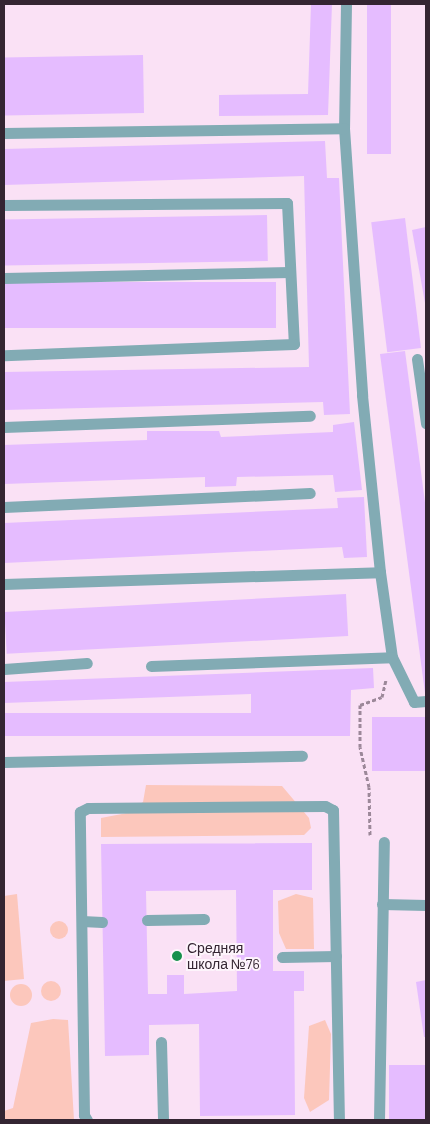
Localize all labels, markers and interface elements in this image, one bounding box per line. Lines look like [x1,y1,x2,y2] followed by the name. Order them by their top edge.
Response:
[187,940,260,972] place label: Средняя школа №76
[171,950,183,962] marker: Средняя школа №76

